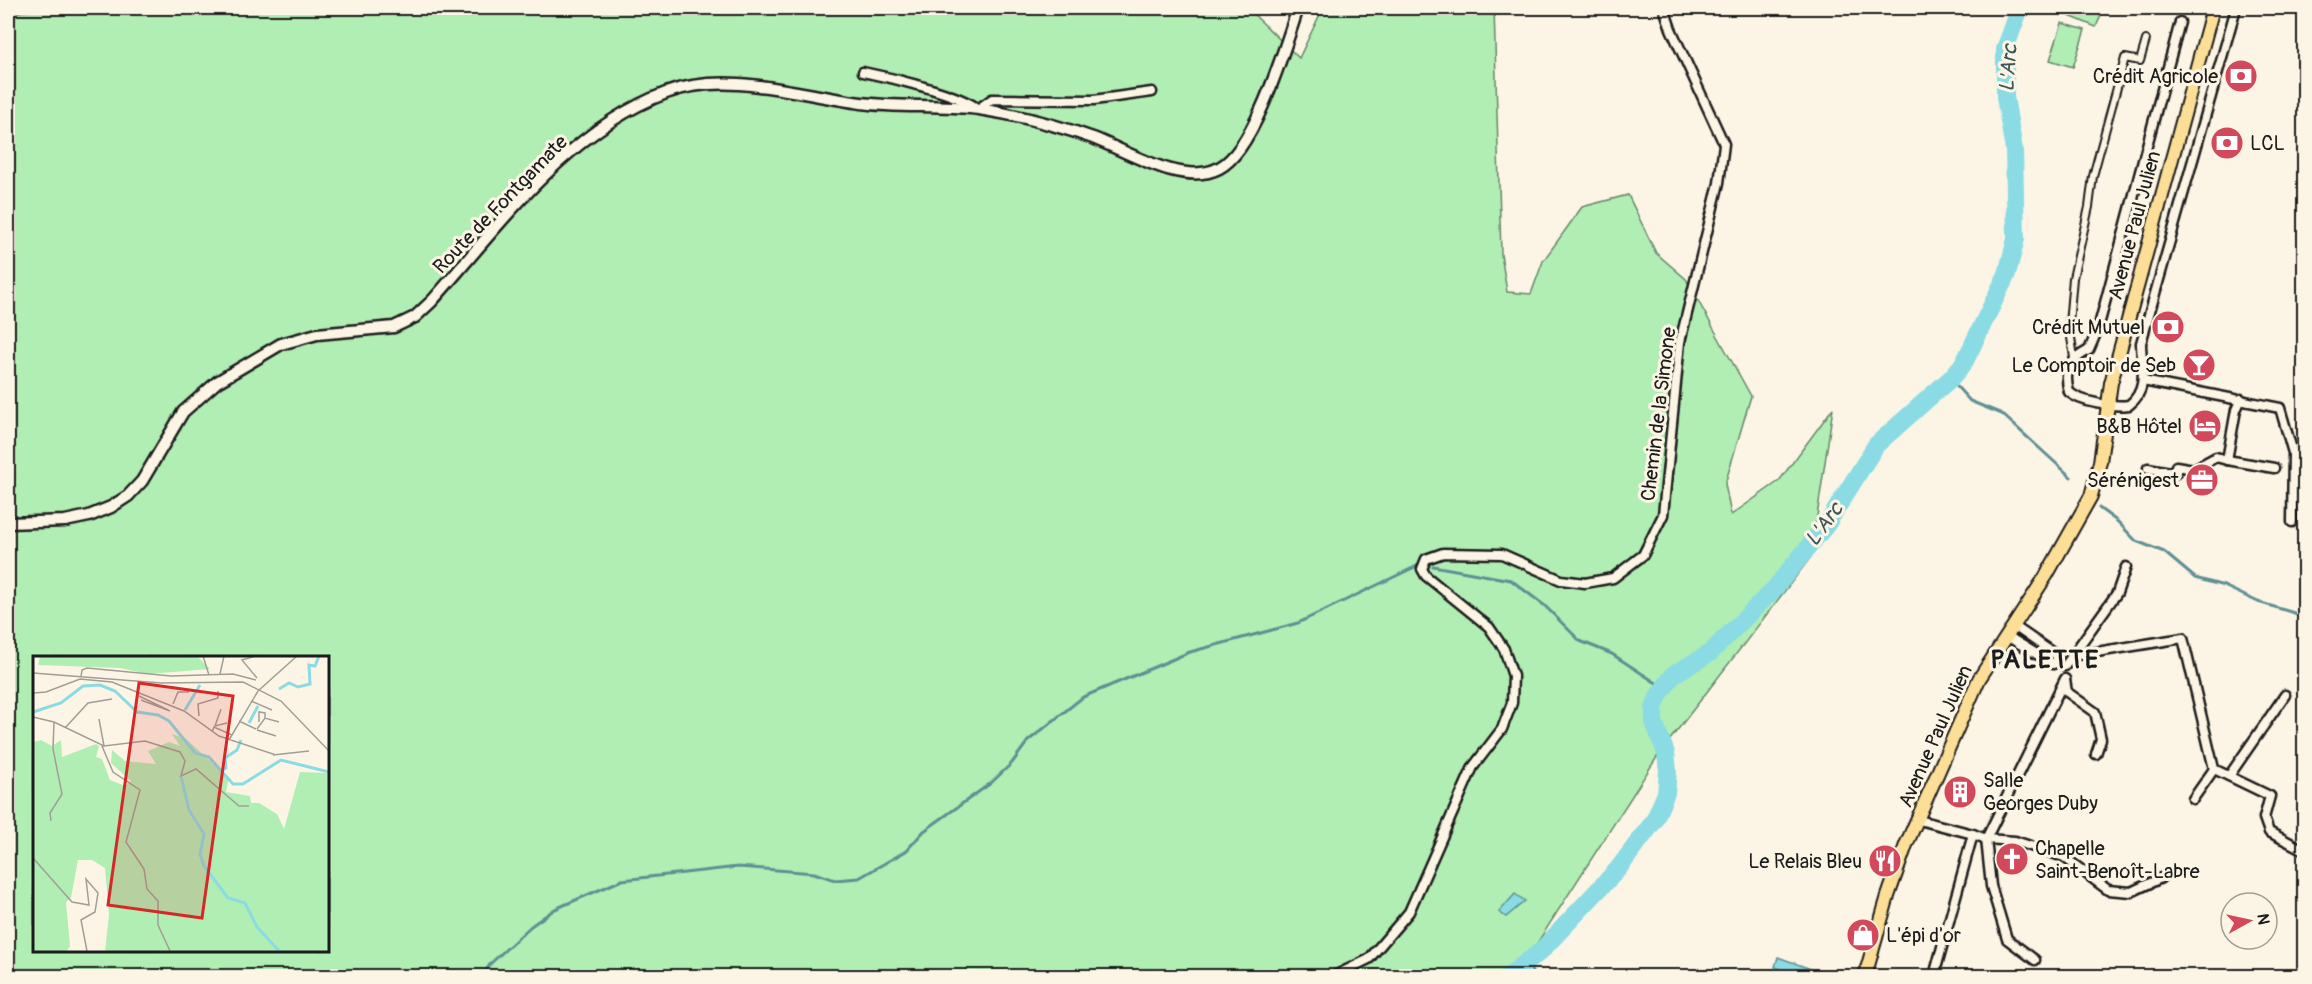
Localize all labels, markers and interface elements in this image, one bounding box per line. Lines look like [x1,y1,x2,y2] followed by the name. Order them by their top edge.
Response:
[1993,42,2024,93] water label: L'Arc
[2223,58,2259,94] bank icon: Crédit Agricole
[2093,64,2218,89] place label: Crédit Agricole
[2209,125,2245,161] bank icon: LCL
[428,130,573,279] street label: Route de Fontgamate
[2250,131,2285,156] place label: LCL
[2103,148,2166,302] street label: Avenue Paul Julien
[2150,309,2186,345] bank icon: Crédit Mutuel
[2032,315,2145,340] place label: Crédit Mutuel
[1635,326,1682,502] street label: Chemin de la Simone
[2181,347,2217,383] bar icon: Le Comptoir de Seb
[2011,353,2176,378] place label: Le Comptoir de Seb
[2187,408,2223,444] hotel icon: B&B Hôtel
[2096,414,2182,439] place label: B&B Hôtel
[2184,462,2220,498] office icon: Sérénigest
[2087,468,2180,493] place label: Sérénigest
[1799,496,1850,552] water label: L'Arc
[1990,644,2100,676] district label: PALETTE
[33,656,328,951] inset map
[1893,661,1978,811] street label: Avenue Paul Julien
[1983,768,2098,816] place label: Salle Georges Duby
[1942,774,1978,810] building icon: Salle Georges Duby
[2035,836,2200,884] place label: Chapelle Saint-Benoît-Labre
[1994,841,2030,877] church icon: Chapelle Saint-Benoît-Labre
[1867,843,1903,879] restaurant icon: Le Relais Bleu
[1748,849,1862,874] place label: Le Relais Bleu
[2219,891,2279,951] north arrow
[2252,912,2274,926] text: N
[1845,917,1881,953] shop icon: L'épi d'or
[1886,923,1961,948] place label: L'épi d'or

